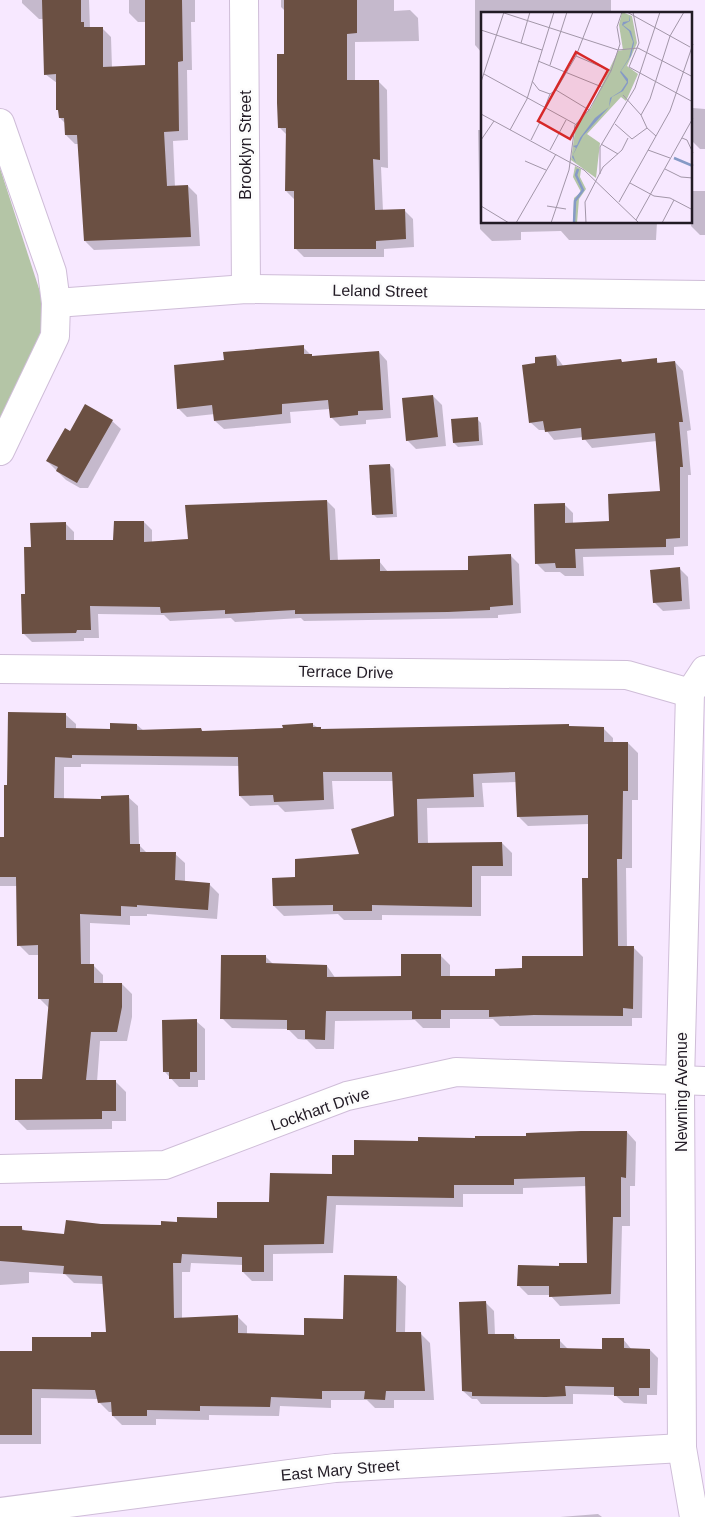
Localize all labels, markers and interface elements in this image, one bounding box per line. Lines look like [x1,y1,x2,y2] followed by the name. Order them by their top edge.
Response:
[481,12,692,224] inset map
[237,90,254,200] street label: Brooklyn Street
[332,282,428,300] street label: Leland Street
[298,663,394,681] street label: Terrace Drive
[673,1032,690,1152] street label: Newning Avenue
[268,1084,372,1134] street label: Lockhart Drive
[280,1456,401,1484] street label: East Mary Street

